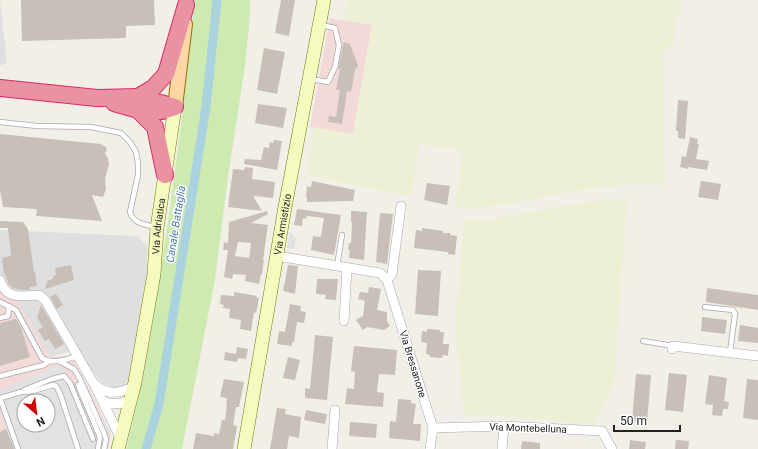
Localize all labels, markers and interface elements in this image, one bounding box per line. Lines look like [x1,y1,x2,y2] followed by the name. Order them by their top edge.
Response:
[164,184,189,263] water label: Canale Battaglia
[271,192,293,256] street label: Via Armistizio
[150,197,167,254] street label: Via Adriatica
[398,329,428,399] street label: Via Bressanone
[16,393,56,433] north arrow
[614,407,680,433] scale bar
[34,414,47,429] text: N
[620,414,647,428] text: 50 m
[489,421,567,435] street label: Via Montebelluna

